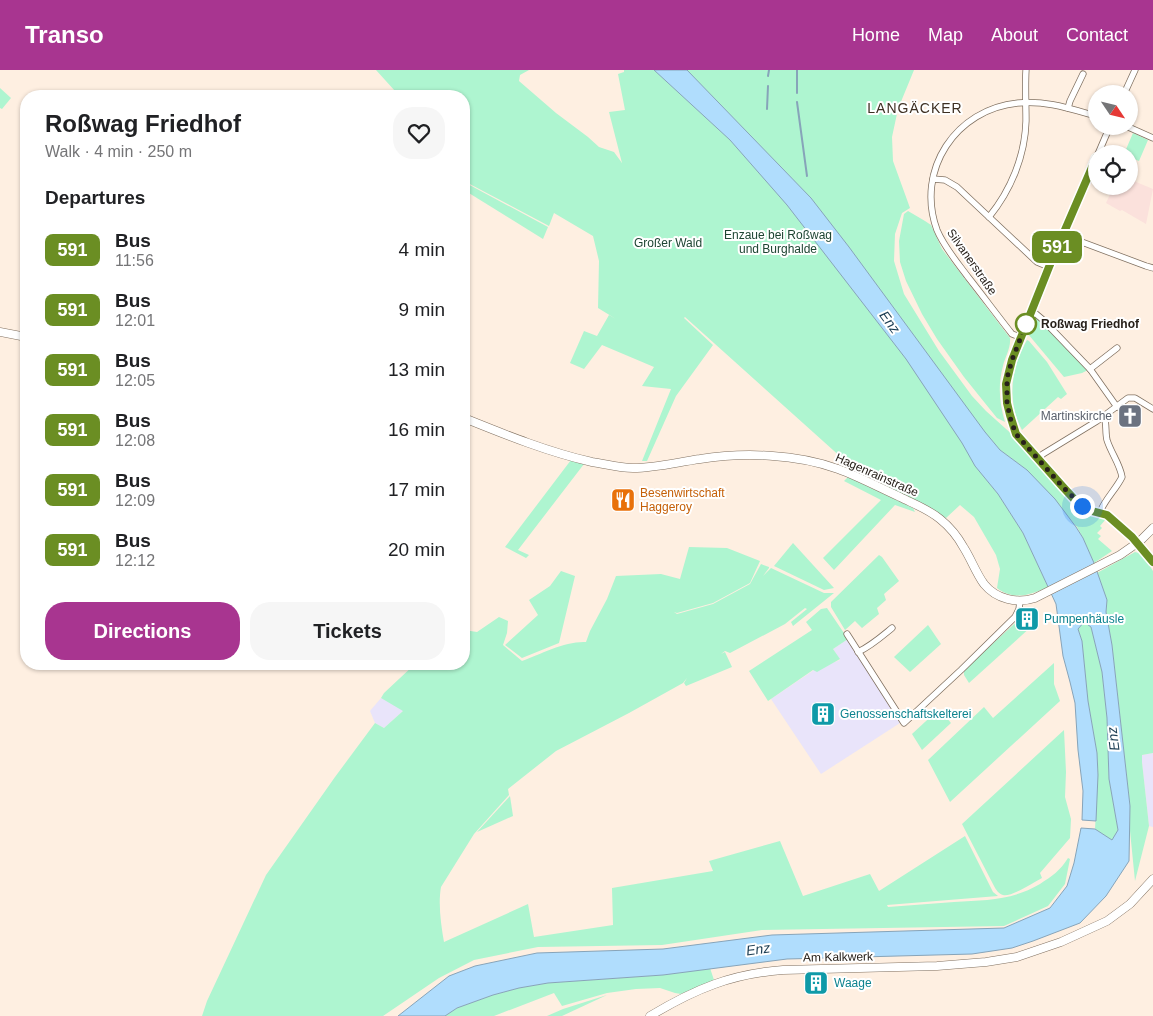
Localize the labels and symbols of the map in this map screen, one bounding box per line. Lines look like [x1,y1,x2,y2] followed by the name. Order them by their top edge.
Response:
[1088,85,1138,135] north arrow
[867,100,963,116] district label: LANGÄCKER
[944,226,1000,298] street label: Silvanerstraße
[724,228,832,256] park label: Enzaue bei Roßwag und Burghalde
[1028,231,1086,263] line badge: 591
[634,236,702,250] park label: Großer Wald
[876,308,904,336] water label: Enz
[1015,313,1037,335] marker: Roßwag Friedhof
[1041,317,1140,331] place label: Roßwag Friedhof
[1117,403,1143,429] church icon: Martinskirche
[1041,409,1112,423] place label: Martinskirche
[833,450,921,500] street label: Hagenrainstraße
[640,486,725,514] place label: Besenwirtschaft Haggeroy
[610,487,636,513] restaurant icon: Besenwirtschaft Haggeroy
[1070,494,1095,519] your location
[1014,606,1040,632] building icon: Pumpenhäusle
[1044,612,1124,626] place label: Pumpenhäusle
[810,701,836,727] building icon: Genossenschaftskelterei
[840,707,971,721] place label: Genossenschaftskelterei
[1104,726,1122,752] water label: Enz
[745,940,771,958] water label: Enz
[803,949,874,965] street label: Am Kalkwerk
[803,970,829,996] building icon: Waage
[834,976,872,990] place label: Waage

